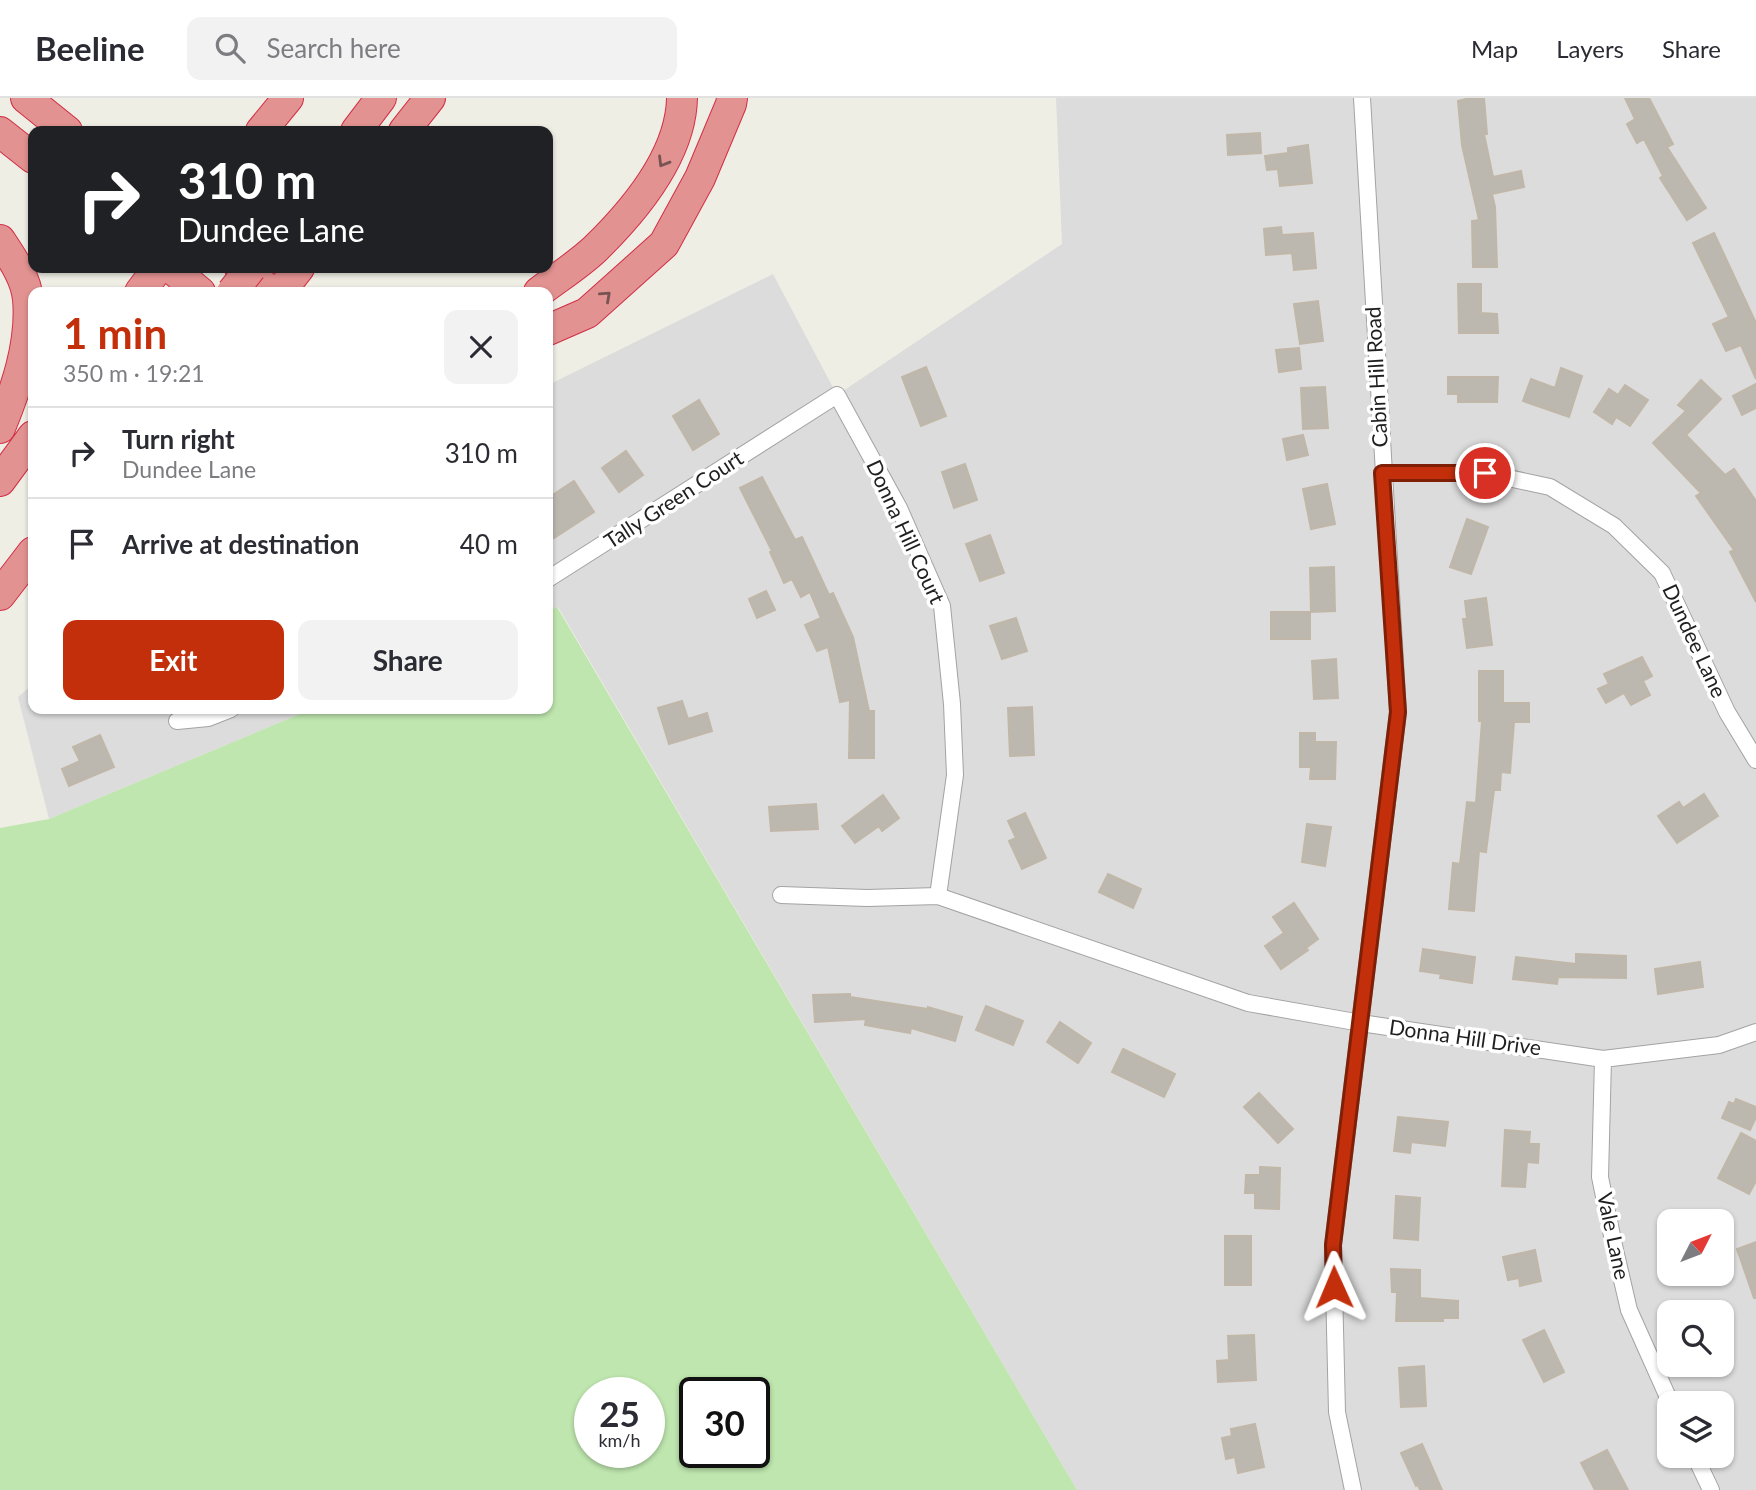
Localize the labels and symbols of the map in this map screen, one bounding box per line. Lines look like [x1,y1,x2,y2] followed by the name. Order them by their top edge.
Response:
[659,155,672,168] one-way arrow
[598,292,611,304] one-way arrow
[1359,306,1392,448] street label: Cabin Hill Road
[1455,443,1515,503] pin
[599,444,748,553] street label: Tally Green Court
[862,455,951,608] street label: Donna Hill Court
[1658,580,1733,701] street label: Dundee Lane
[1388,1013,1543,1060] street label: Donna Hill Drive
[1593,1190,1636,1282] street label: Vale Lane
[1657,1209,1734,1286] north arrow
[1297,1250,1371,1324] position arrow
[679,1377,770,1468] speed limit sign: 30

